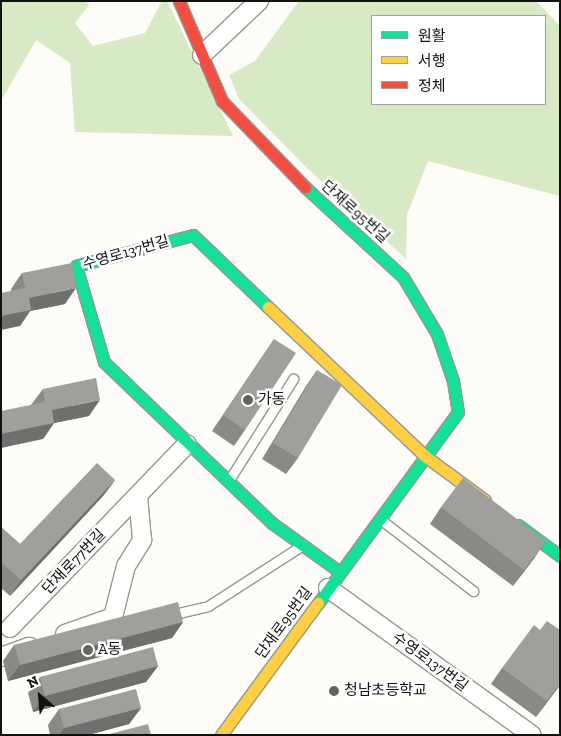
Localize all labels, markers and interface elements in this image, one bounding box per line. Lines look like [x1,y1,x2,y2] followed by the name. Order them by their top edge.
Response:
[371,15,546,105] legend
[418,27,446,45] text: 원활
[418,52,446,70] text: 서행
[418,77,446,95] text: 정체
[318,177,392,247] street label: 단재로95번길
[81,232,171,274] street label: 수영로137번길
[258,391,286,409] place label: 가동
[242,394,254,406] marker: 가동
[39,526,109,598] street label: 단재로77번길
[252,583,316,663] street label: 단재로95번길
[389,629,471,695] street label: 수영로137번길
[98,641,122,659] place label: A동
[82,644,94,656] marker: A동
[15,671,65,721] north arrow
[24,672,42,692] text: N
[344,682,427,700] place label: 청남초등학교
[328,685,340,697] marker: 청남초등학교

